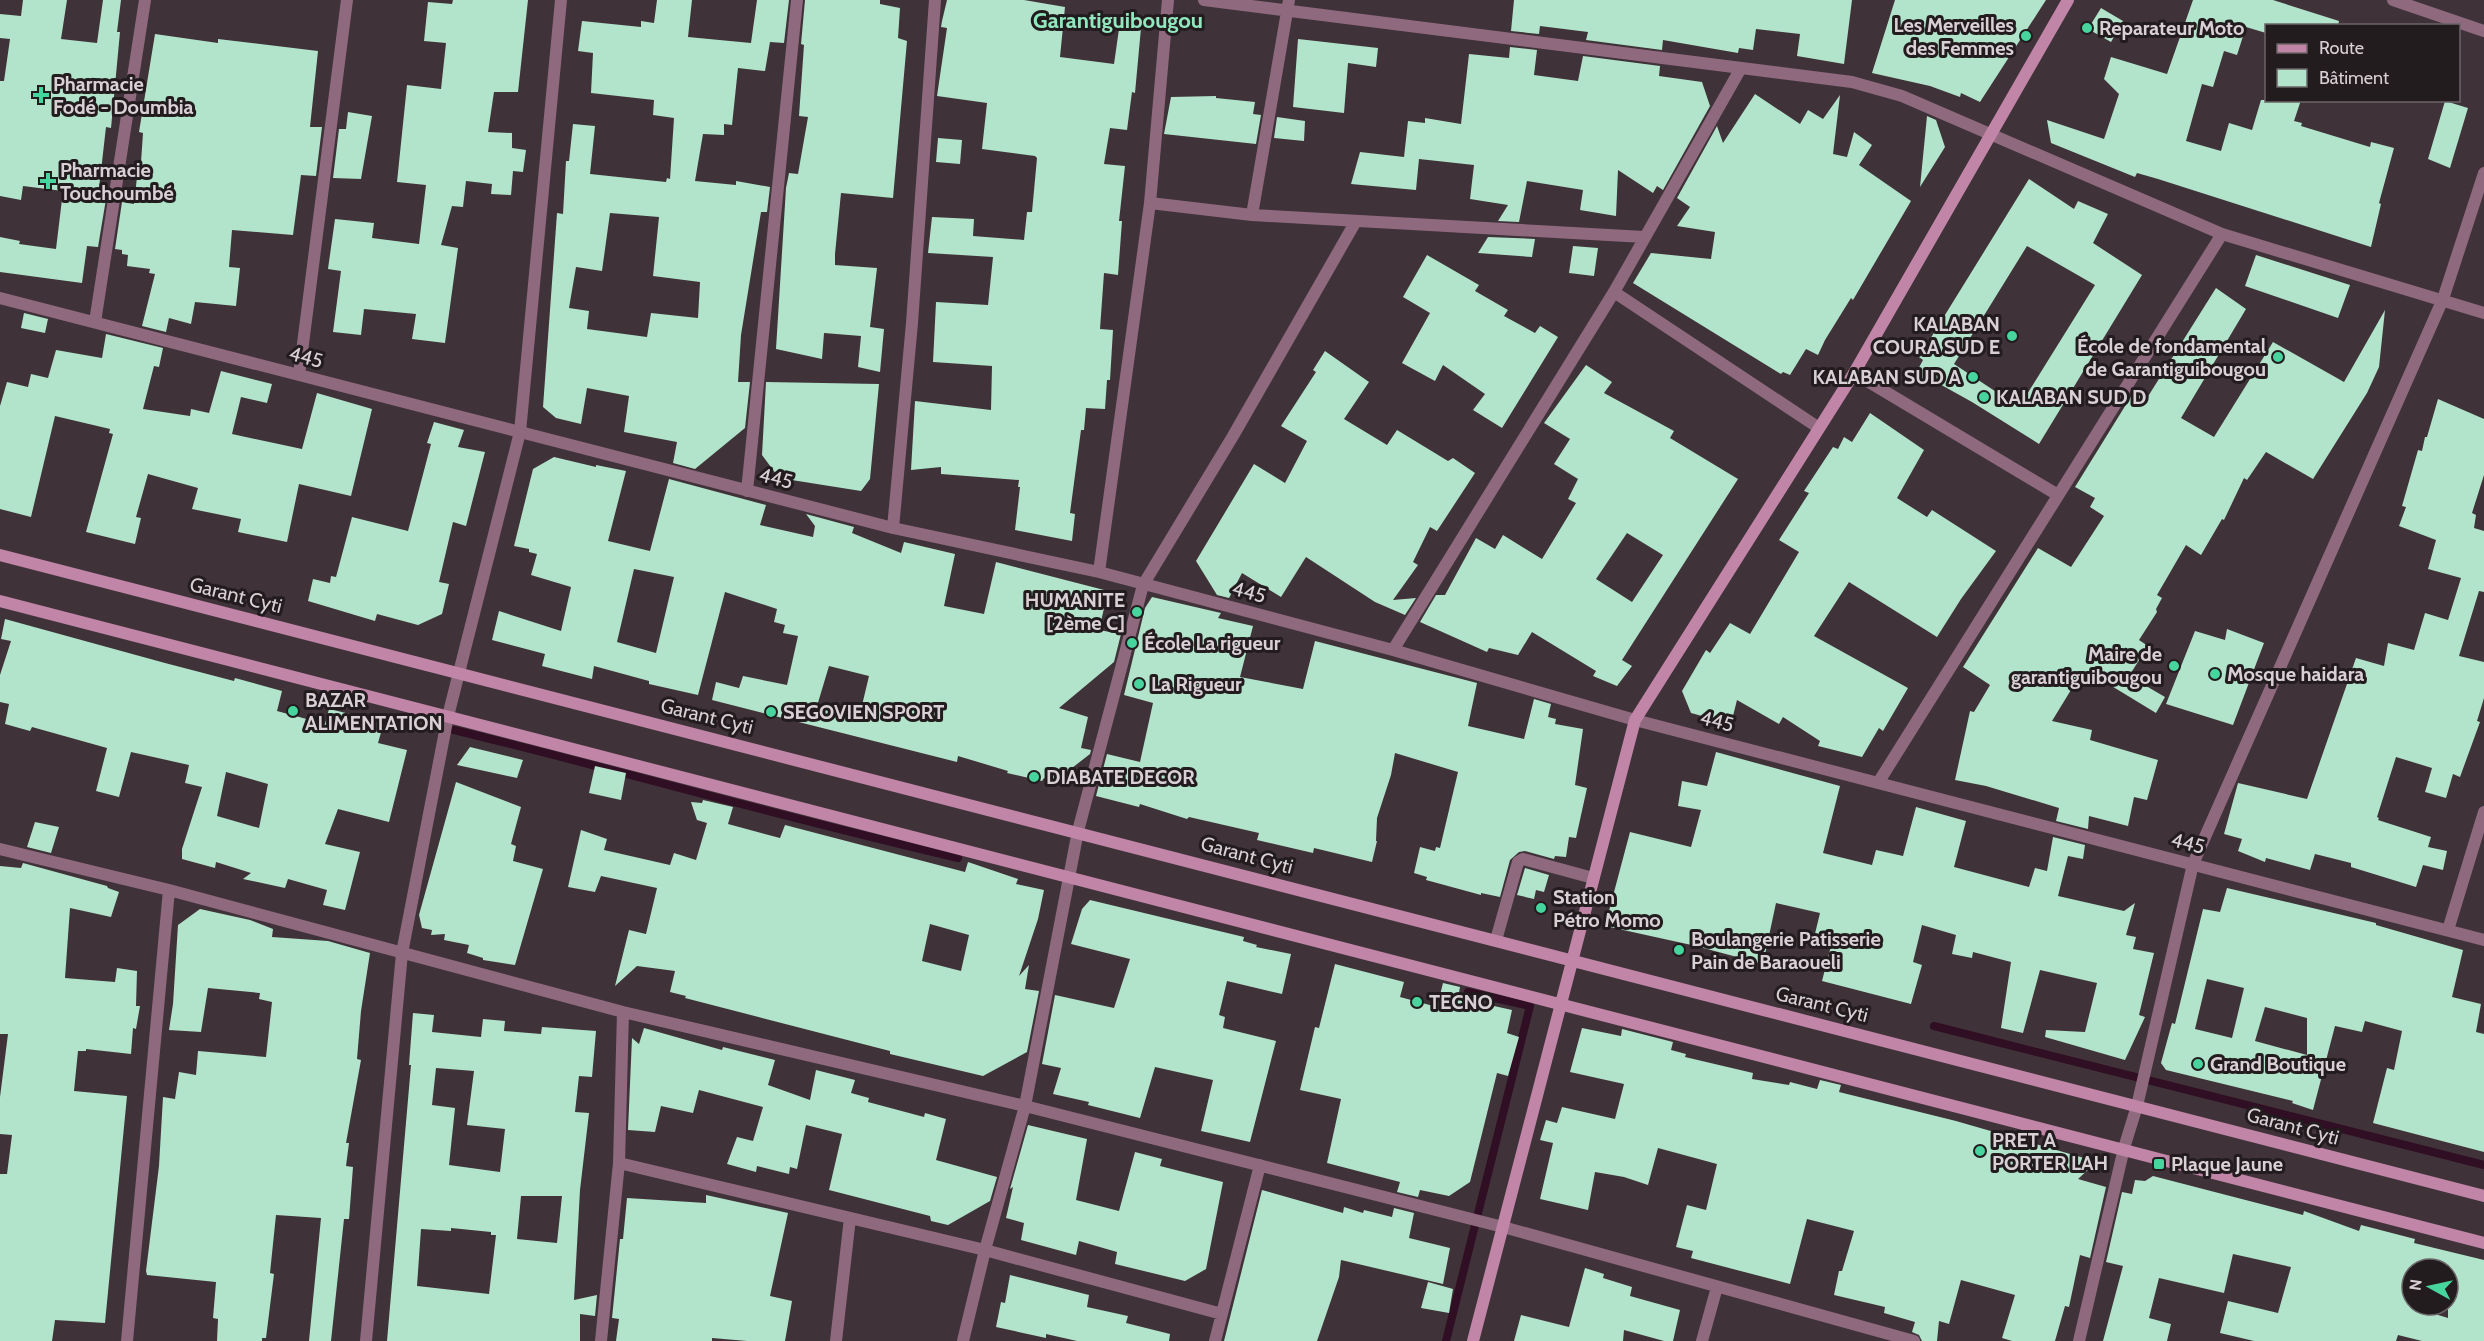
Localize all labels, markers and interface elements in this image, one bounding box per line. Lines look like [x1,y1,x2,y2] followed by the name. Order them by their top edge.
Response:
[1033,7,1203,34] district label: Garantiguibougou
[1894,13,2014,60] place label: Les Merveilles des Femmes
[2099,16,2244,40] place label: Reparateur Moto
[2080,21,2094,35] marker: Reparateur Moto
[2265,24,2460,102] legend
[2019,29,2033,43] marker: Les Merveilles des Femmes
[2319,37,2364,59] text: Route
[2319,67,2389,89] text: Bâtiment
[53,72,194,119] place label: Pharmacie Fodé - Doumbia
[34,88,48,102] marker: Pharmacie Fodé - Doumbia
[60,158,174,205] place label: Pharmacie Touchoumbé
[41,174,55,188] marker: Pharmacie Touchoumbé
[1873,312,2000,359] place label: KALABAN COURA SUD E
[2005,329,2019,343] marker: KALABAN COURA SUD E
[2077,334,2266,381] place label: École de fondamental de Garantiguibougou
[286,341,326,373] street label: 445
[2271,350,2285,364] marker: École de fondamental de Garantiguibougou
[1812,365,1961,389] place label: KALABAN SUD A
[1966,370,1980,384] marker: KALABAN SUD A
[1996,385,2146,409] place label: KALABAN SUD D
[1977,390,1991,404] marker: KALABAN SUD D
[757,462,795,494] street label: 445
[187,572,285,618] street label: Garant Cyti
[1229,576,1269,608] street label: 445
[1025,588,1125,635] place label: HUMANITE [2ème C]
[1130,605,1144,619] marker: HUMANITE [2ème C]
[1144,631,1281,655] place label: École La rigueur
[1125,636,1139,650] marker: École La rigueur
[2011,642,2162,689] place label: Maire de garantiguibougou
[2167,659,2181,673] marker: Maire de garantiguibougou
[2227,662,2364,686] place label: Mosque haidara
[2208,667,2222,681] marker: Mosque haidara
[1151,672,1242,696] place label: La Rigueur
[1132,677,1146,691] marker: La Rigueur
[305,688,443,735] place label: BAZAR ALIMENTATION
[658,693,756,739] street label: Garant Cyti
[783,700,944,724] place label: SEGOVIEN SPORT
[286,704,300,718] marker: BAZAR ALIMENTATION
[764,705,778,719] marker: SEGOVIEN SPORT
[1698,705,1736,737] street label: 445
[1046,765,1195,789] place label: DIABATE DECOR
[1027,770,1041,784] marker: DIABATE DECOR
[2169,827,2207,859] street label: 445
[1198,831,1296,879] street label: Garant Cyti
[1553,885,1661,932] place label: Station Pétro Momo
[1534,901,1548,915] marker: Station Pétro Momo
[1691,927,1881,974] place label: Boulangerie Patisserie Pain de Baraoueli
[1672,943,1686,957] marker: Boulangerie Patisserie Pain de Baraoueli
[1773,981,1871,1027] street label: Garant Cyti
[1429,990,1493,1014] place label: TECNO
[1410,995,1424,1009] marker: TECNO
[2210,1052,2346,1076] place label: Grand Boutique
[2191,1057,2205,1071] marker: Grand Boutique
[2244,1102,2342,1150] street label: Garant Cyti
[1992,1128,2108,1175] place label: PRET A PORTER LAH
[1973,1144,1987,1158] marker: PRET A PORTER LAH
[2171,1152,2283,1176] place label: Plaque Jaune
[2152,1157,2166,1171] marker: Plaque Jaune
[2400,1257,2460,1317] north arrow
[2405,1278,2426,1292] text: N

